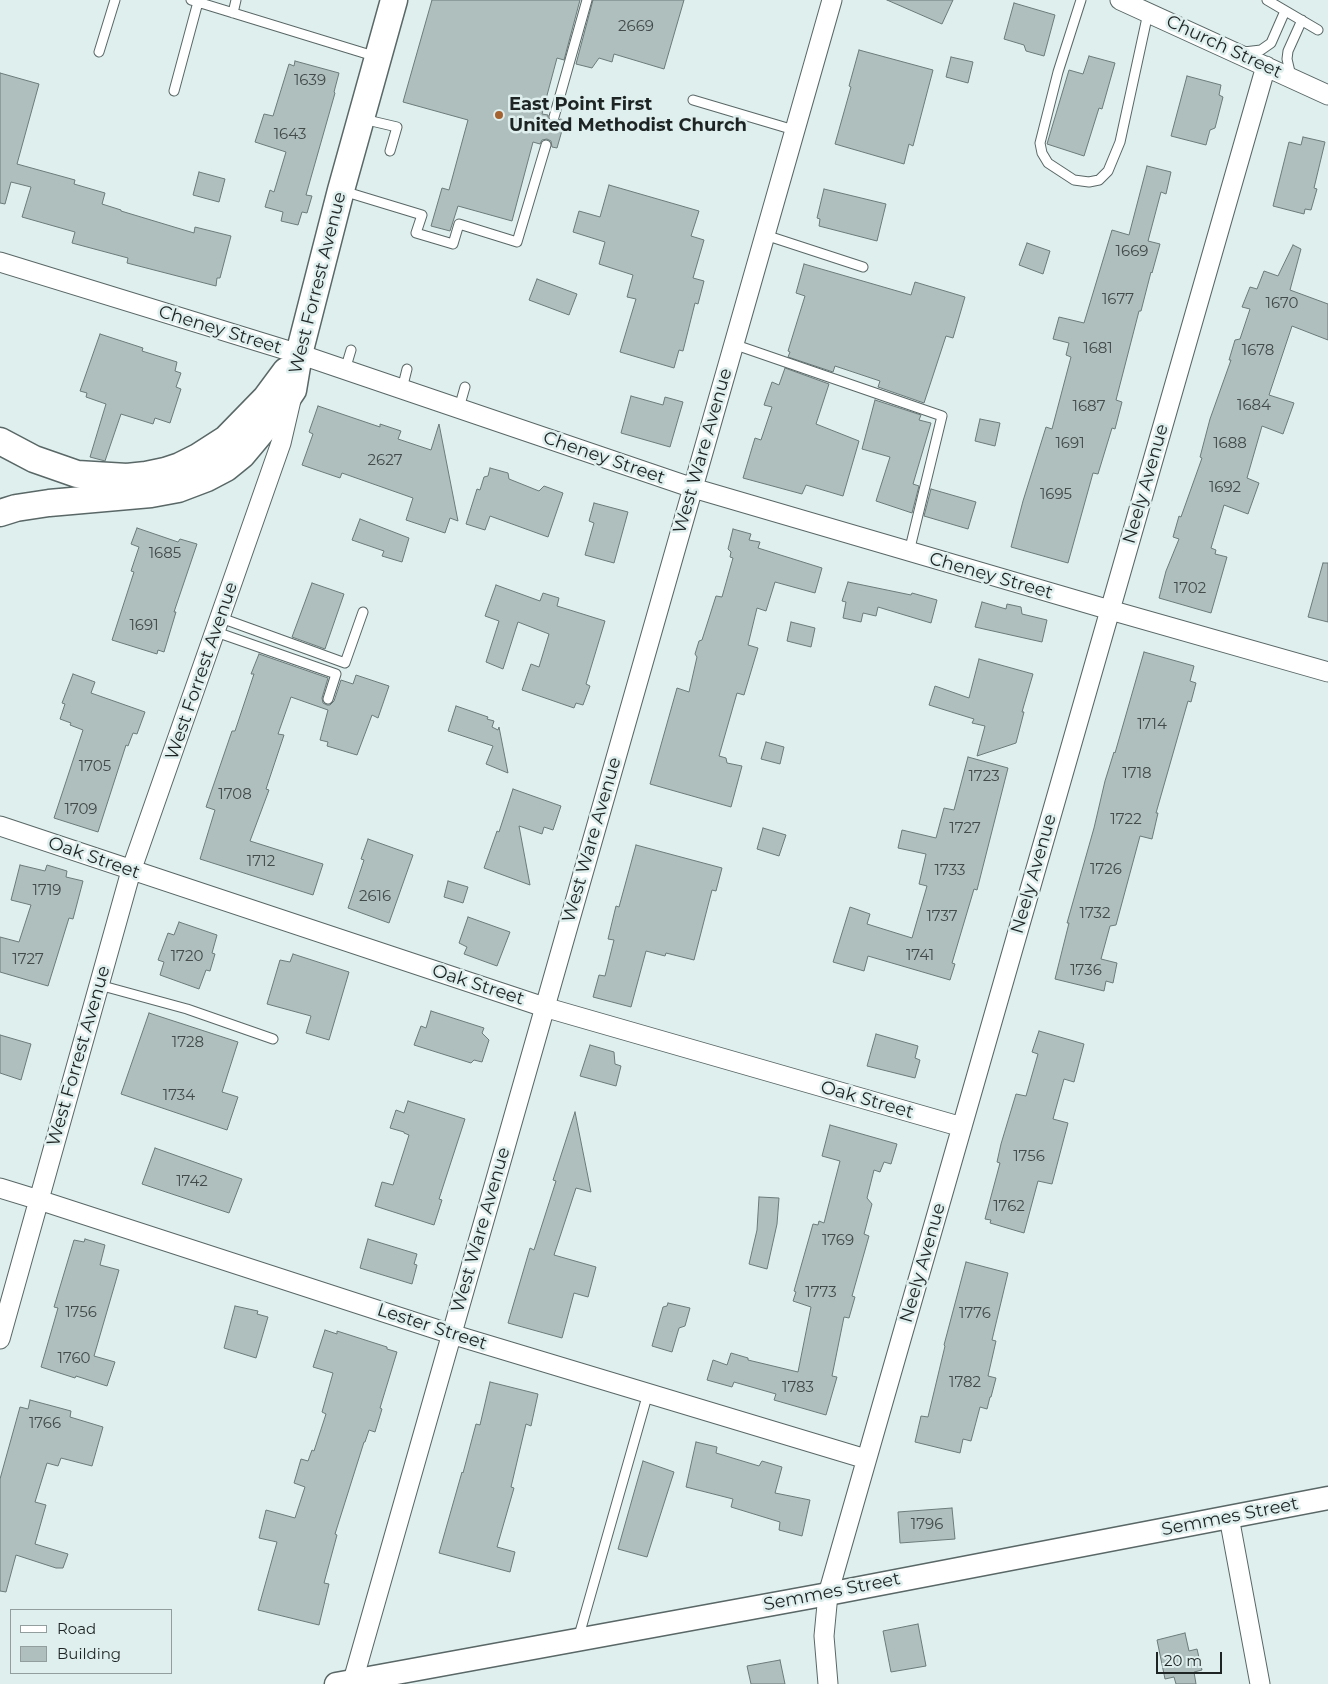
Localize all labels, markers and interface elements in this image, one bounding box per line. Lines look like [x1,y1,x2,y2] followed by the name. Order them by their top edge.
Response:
[1163,11,1285,83] street label: Church Street
[618,18,654,36] house number: 2669
[294,72,326,90] house number: 1639
[509,94,747,136] place label: East Point First United Methodist Church
[493,109,505,121] marker: East Point First United Methodist Church
[274,126,306,144] house number: 1643
[285,190,351,376] street label: West Forrest Avenue
[1116,243,1148,261] house number: 1669
[1102,291,1134,309] house number: 1677
[1266,295,1298,313] house number: 1670
[156,301,284,359] street label: Cheney Street
[1083,340,1113,358] house number: 1681
[1242,342,1274,360] house number: 1678
[669,366,737,536] street label: West Ware Avenue
[1237,397,1271,415] house number: 1684
[1073,398,1105,416] house number: 1687
[1119,422,1173,546] street label: Neely Avenue
[540,427,668,489] street label: Cheney Street
[1055,435,1085,453] house number: 1691
[1213,435,1247,453] house number: 1688
[368,452,402,470] house number: 2627
[1209,479,1241,497] house number: 1692
[1040,486,1072,504] house number: 1695
[149,545,181,563] house number: 1685
[927,548,1055,604] street label: Cheney Street
[161,579,243,763] street label: West Forrest Avenue
[1174,580,1206,598] house number: 1702
[129,617,159,635] house number: 1691
[1137,716,1167,734] house number: 1714
[558,755,626,925] street label: West Ware Avenue
[79,758,111,776] house number: 1705
[1122,765,1152,783] house number: 1718
[968,768,1000,786] house number: 1723
[218,786,252,804] house number: 1708
[64,801,98,819] house number: 1709
[1110,811,1142,829] house number: 1722
[1007,812,1061,936] street label: Neely Avenue
[949,820,981,838] house number: 1727
[45,832,143,884] street label: Oak Street
[247,853,275,871] house number: 1712
[1090,861,1122,879] house number: 1726
[935,862,965,880] house number: 1733
[33,882,61,900] house number: 1719
[359,888,391,906] house number: 2616
[1079,905,1111,923] house number: 1732
[926,908,958,926] house number: 1737
[906,947,934,965] house number: 1741
[171,948,203,966] house number: 1720
[12,951,44,969] house number: 1727
[429,960,527,1010] street label: Oak Street
[1070,962,1102,980] house number: 1736
[43,963,115,1149] street label: West Forrest Avenue
[172,1034,204,1052] house number: 1728
[818,1076,916,1124] street label: Oak Street
[163,1087,195,1105] house number: 1734
[447,1145,515,1315] street label: West Ware Avenue
[1013,1148,1045,1166] house number: 1756
[176,1173,208,1191] house number: 1742
[993,1198,1025,1216] house number: 1762
[896,1201,950,1325] street label: Neely Avenue
[822,1232,854,1250] house number: 1769
[805,1284,837,1302] house number: 1773
[374,1299,490,1355] street label: Lester Street
[65,1304,97,1322] house number: 1756
[959,1305,991,1323] house number: 1776
[57,1350,91,1368] house number: 1760
[949,1374,981,1392] house number: 1782
[782,1379,814,1397] house number: 1783
[29,1415,61,1433] house number: 1766
[1160,1493,1300,1541] street label: Semmes Street
[911,1516,943,1534] house number: 1796
[762,1568,902,1616] street label: Semmes Street
[10,1609,172,1674] legend
[57,1619,96,1638] text: Road
[1158,1642,1224,1674] scale bar
[57,1644,121,1663] text: Building
[1164,1651,1202,1670] text: 20 m

